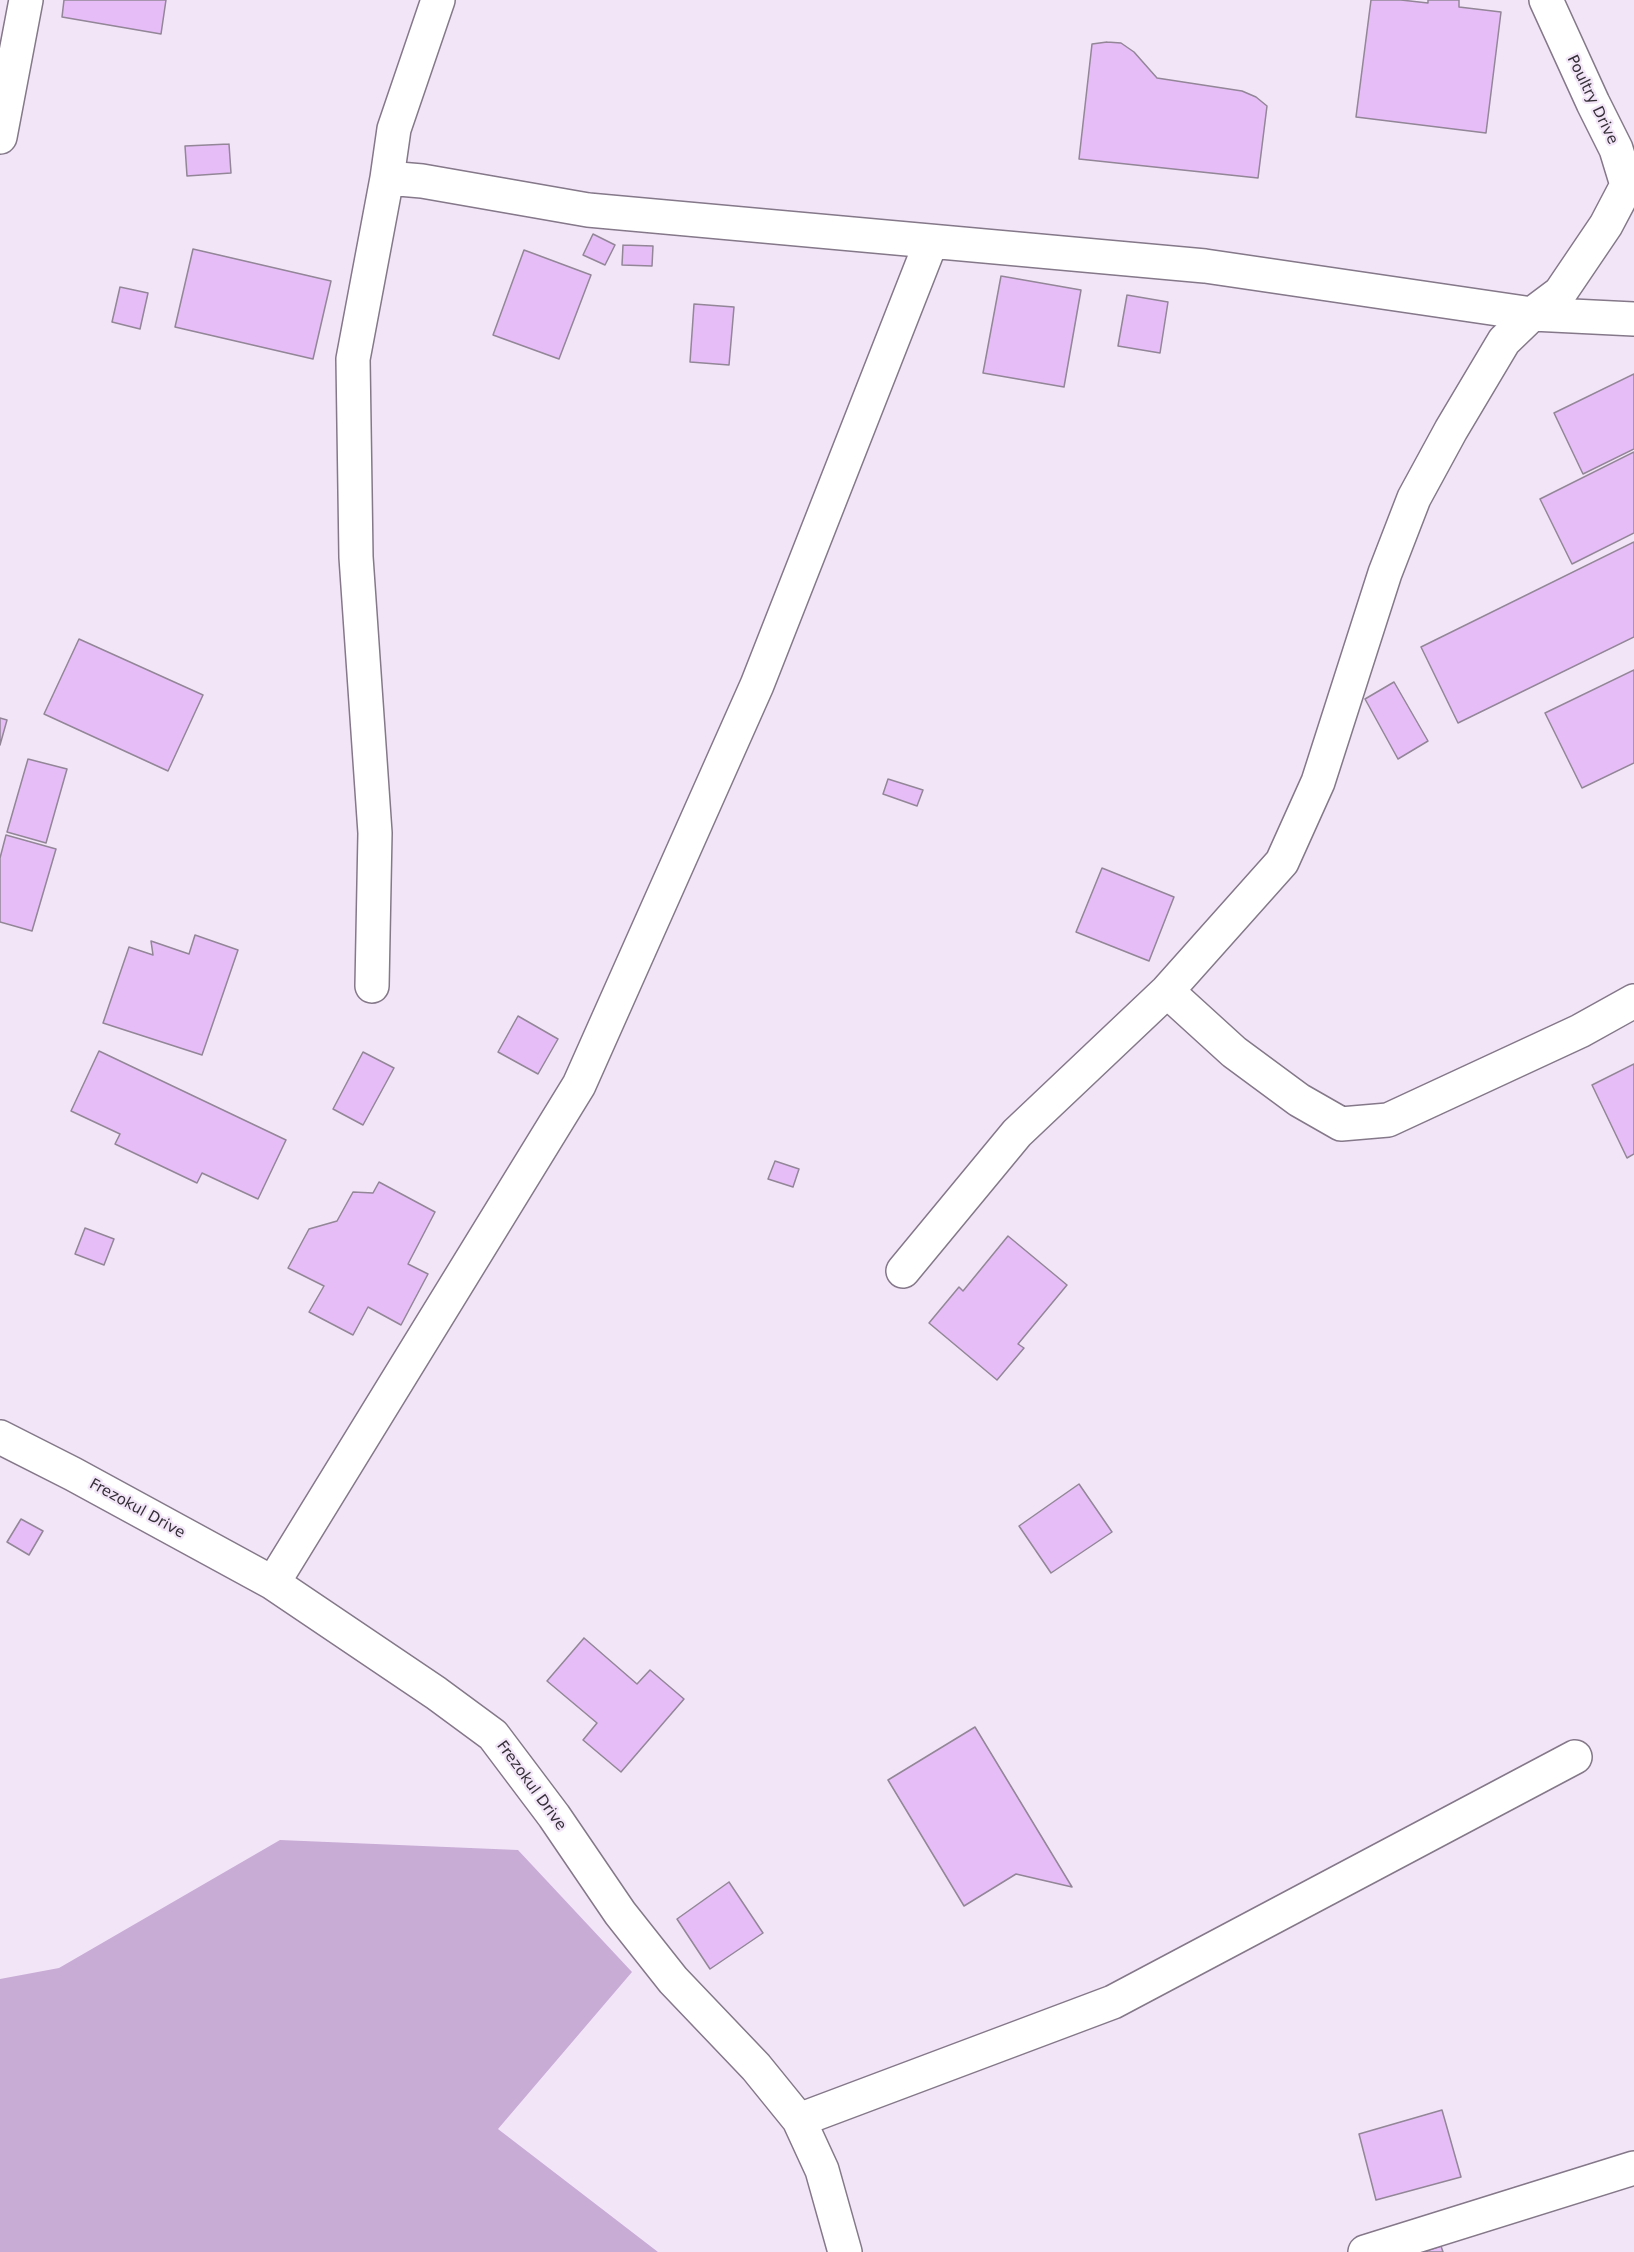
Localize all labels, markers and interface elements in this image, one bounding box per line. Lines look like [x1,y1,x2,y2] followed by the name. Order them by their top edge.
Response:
[1563,52,1621,148] street label: Poultry Drive
[86,1475,188,1543] street label: Frezokul Drive
[492,1738,570,1834] street label: Frezokul Drive

